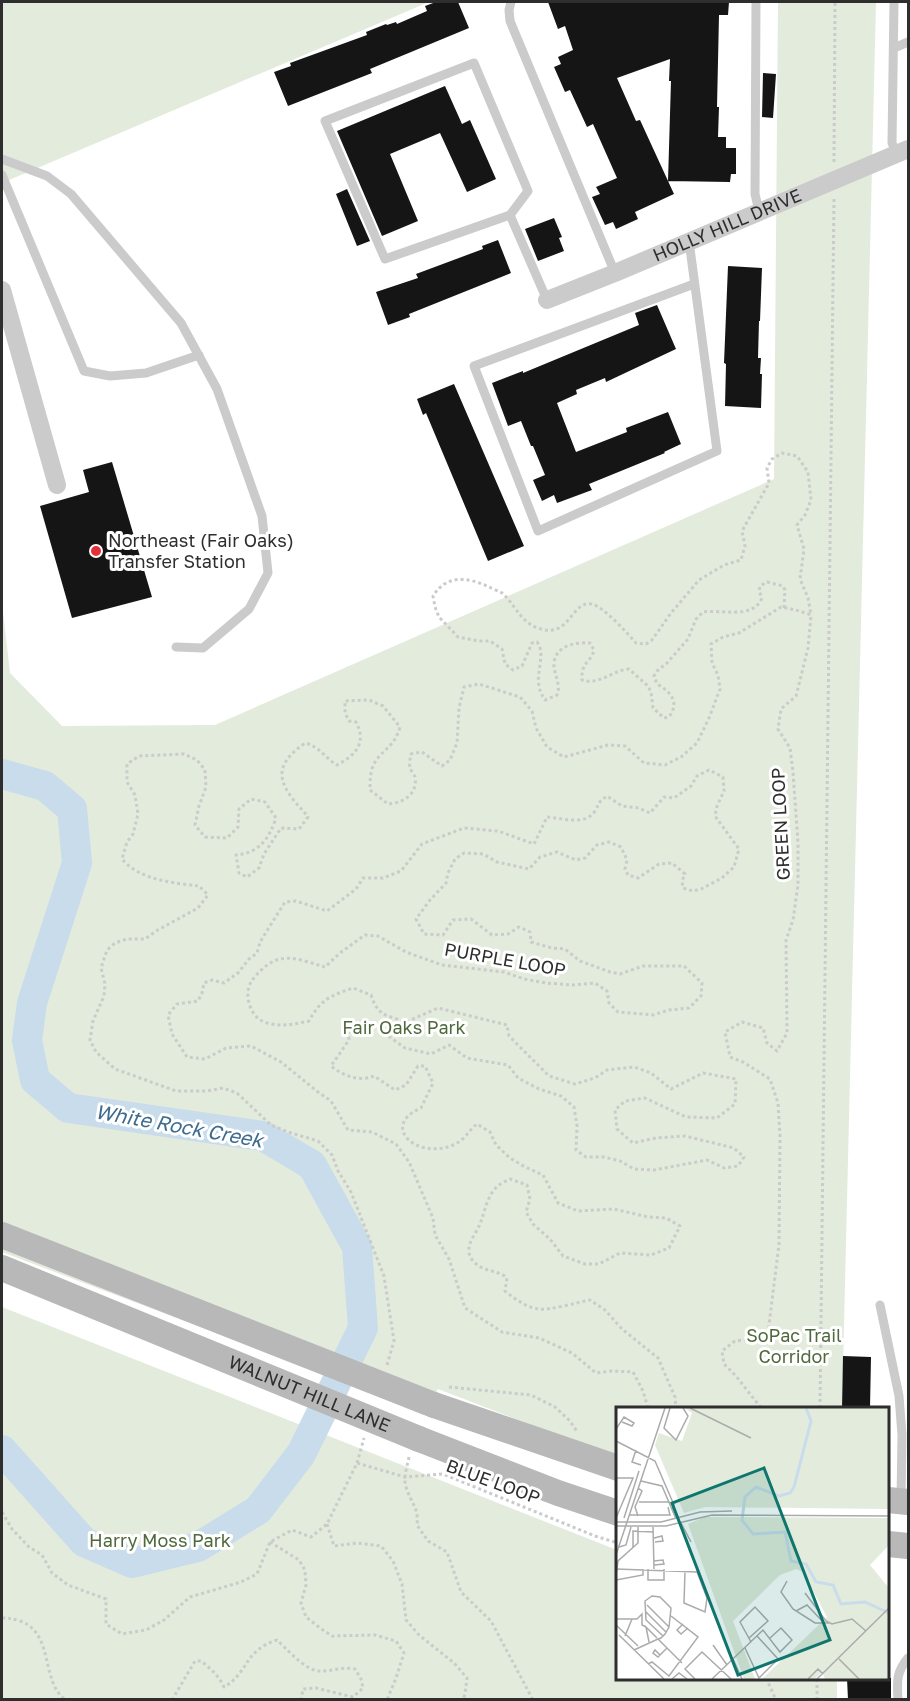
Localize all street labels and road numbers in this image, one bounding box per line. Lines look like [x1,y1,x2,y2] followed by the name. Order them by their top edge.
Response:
[649,183,804,266] street label: HOLLY HILL DRIVE
[766,767,794,881] street label: GREEN LOOP
[443,938,567,980] street label: PURPLE LOOP
[225,1350,394,1436] street label: WALNUT HILL LANE
[443,1454,543,1508] street label: BLUE LOOP

